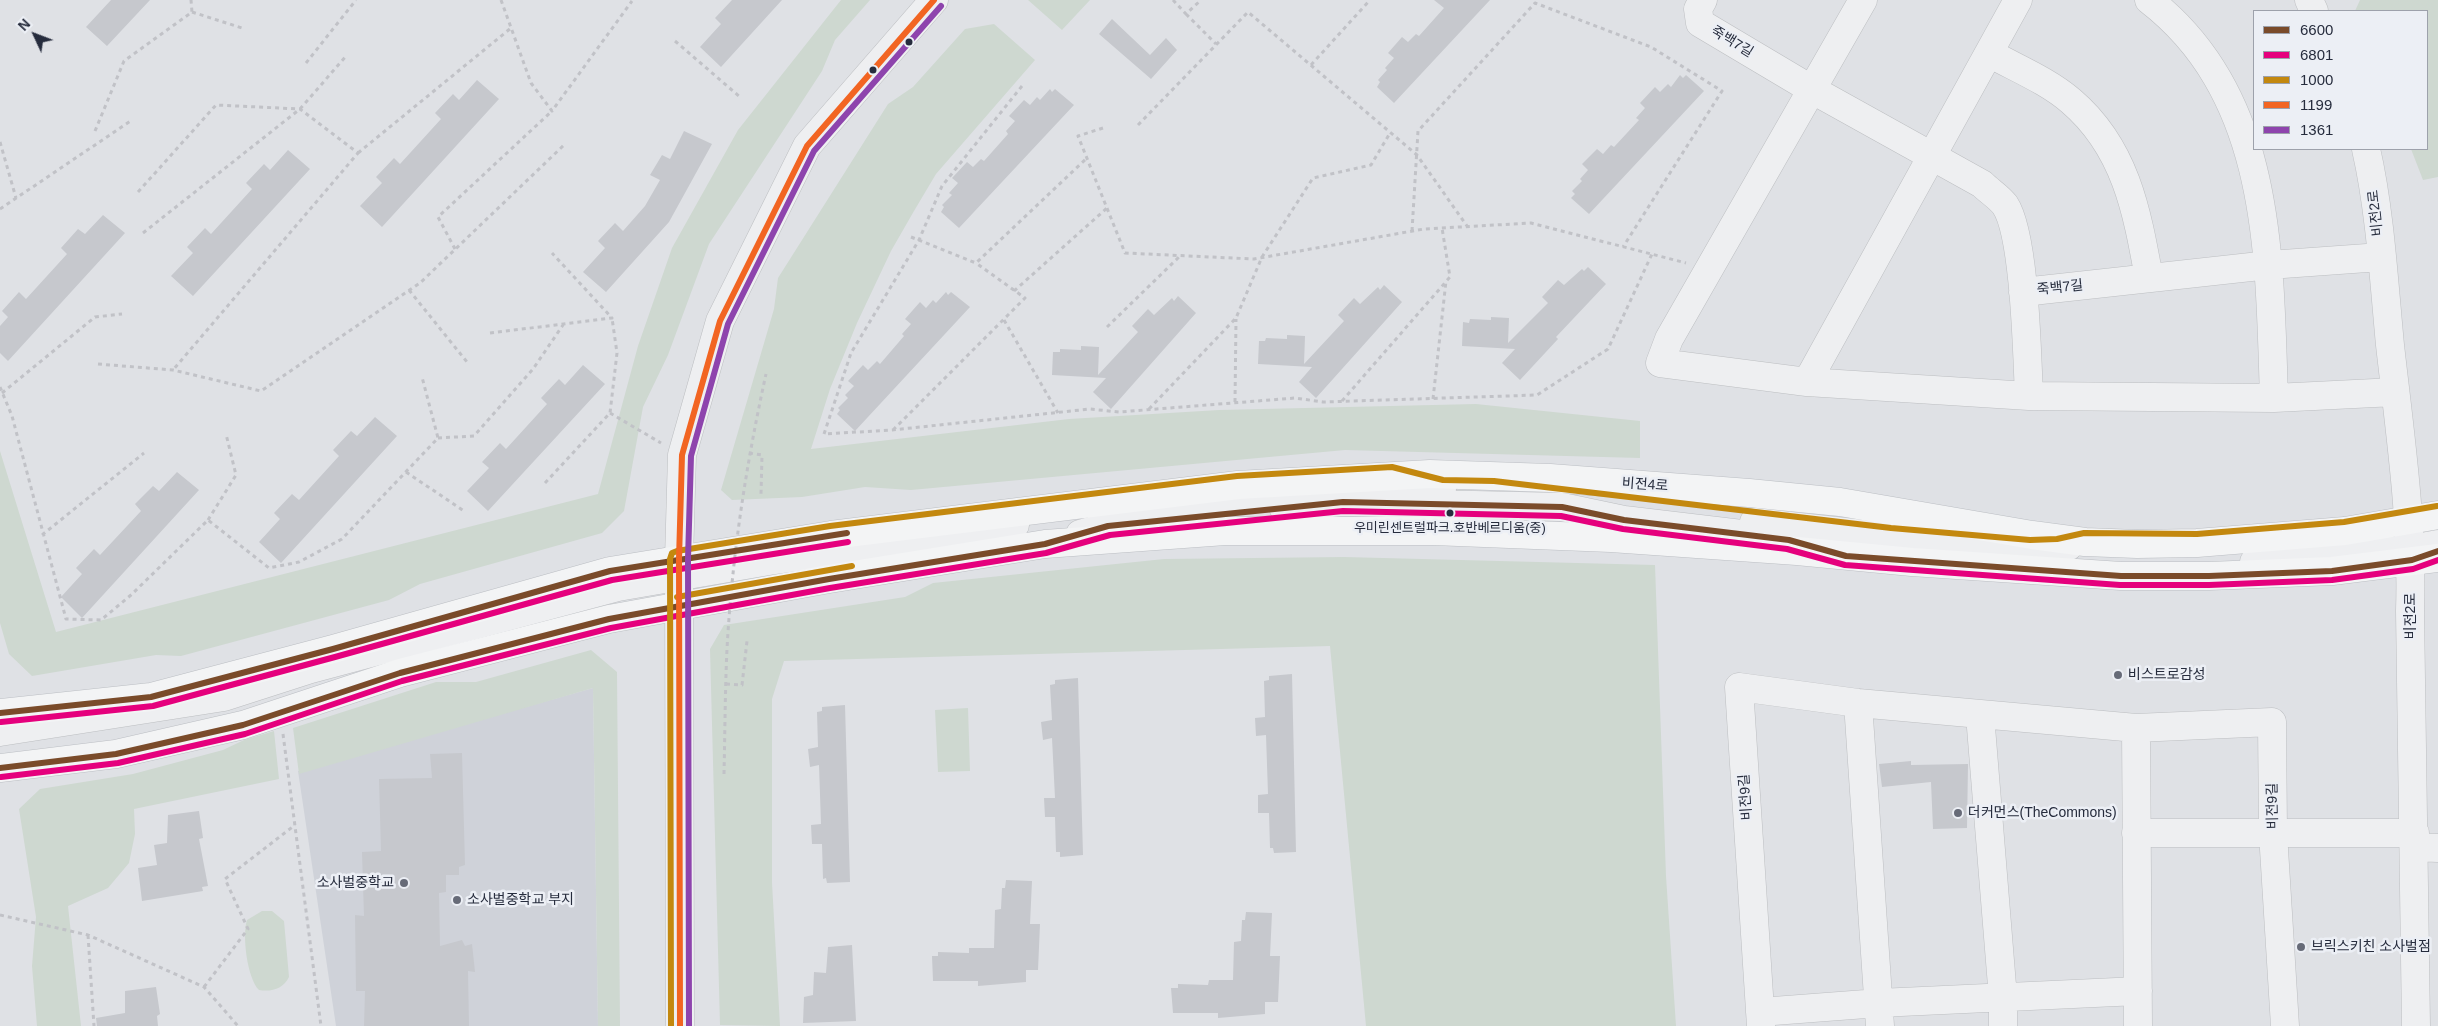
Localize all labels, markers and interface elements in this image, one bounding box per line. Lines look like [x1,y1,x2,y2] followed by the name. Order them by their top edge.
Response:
[10,10,60,60] north arrow
[2253,10,2428,150] legend
[15,16,33,34] text: N
[2300,21,2333,38] text: 6600
[1708,23,1756,61] street label: 죽백7길
[904,37,914,47] unlabelled marker
[2300,46,2333,63] text: 6801
[868,65,878,75] unlabelled marker
[2300,71,2333,88] text: 1000
[2300,96,2332,113] text: 1199
[2300,121,2333,138] text: 1361
[2365,189,2387,237] street label: 비전2로
[2036,277,2084,299] street label: 죽백7길
[1621,475,1669,495] street label: 비전4로
[1445,508,1455,518] marker: 우미린센트럴파크.호반베르디움(중)
[1354,520,1546,536] place label: 우미린센트럴파크.호반베르디움(중)
[2403,593,2419,639] street label: 비전2로
[2128,667,2205,683] place label: 비스트로감성
[2112,669,2124,681] marker: 비스트로감성
[1736,773,1756,821] street label: 비전9길
[2264,783,2282,829] street label: 비전9길
[1968,805,2117,821] place label: 더커먼스(TheCommons)
[1952,807,1964,819] marker: 더커먼스(TheCommons)
[317,875,394,891] place label: 소사벌중학교
[398,877,410,889] marker: 소사벌중학교
[467,892,574,908] place label: 소사벌중학교 부지
[451,894,463,906] marker: 소사벌중학교 부지
[2311,939,2431,955] place label: 브릭스키친 소사벌점
[2295,941,2307,953] marker: 브릭스키친 소사벌점

